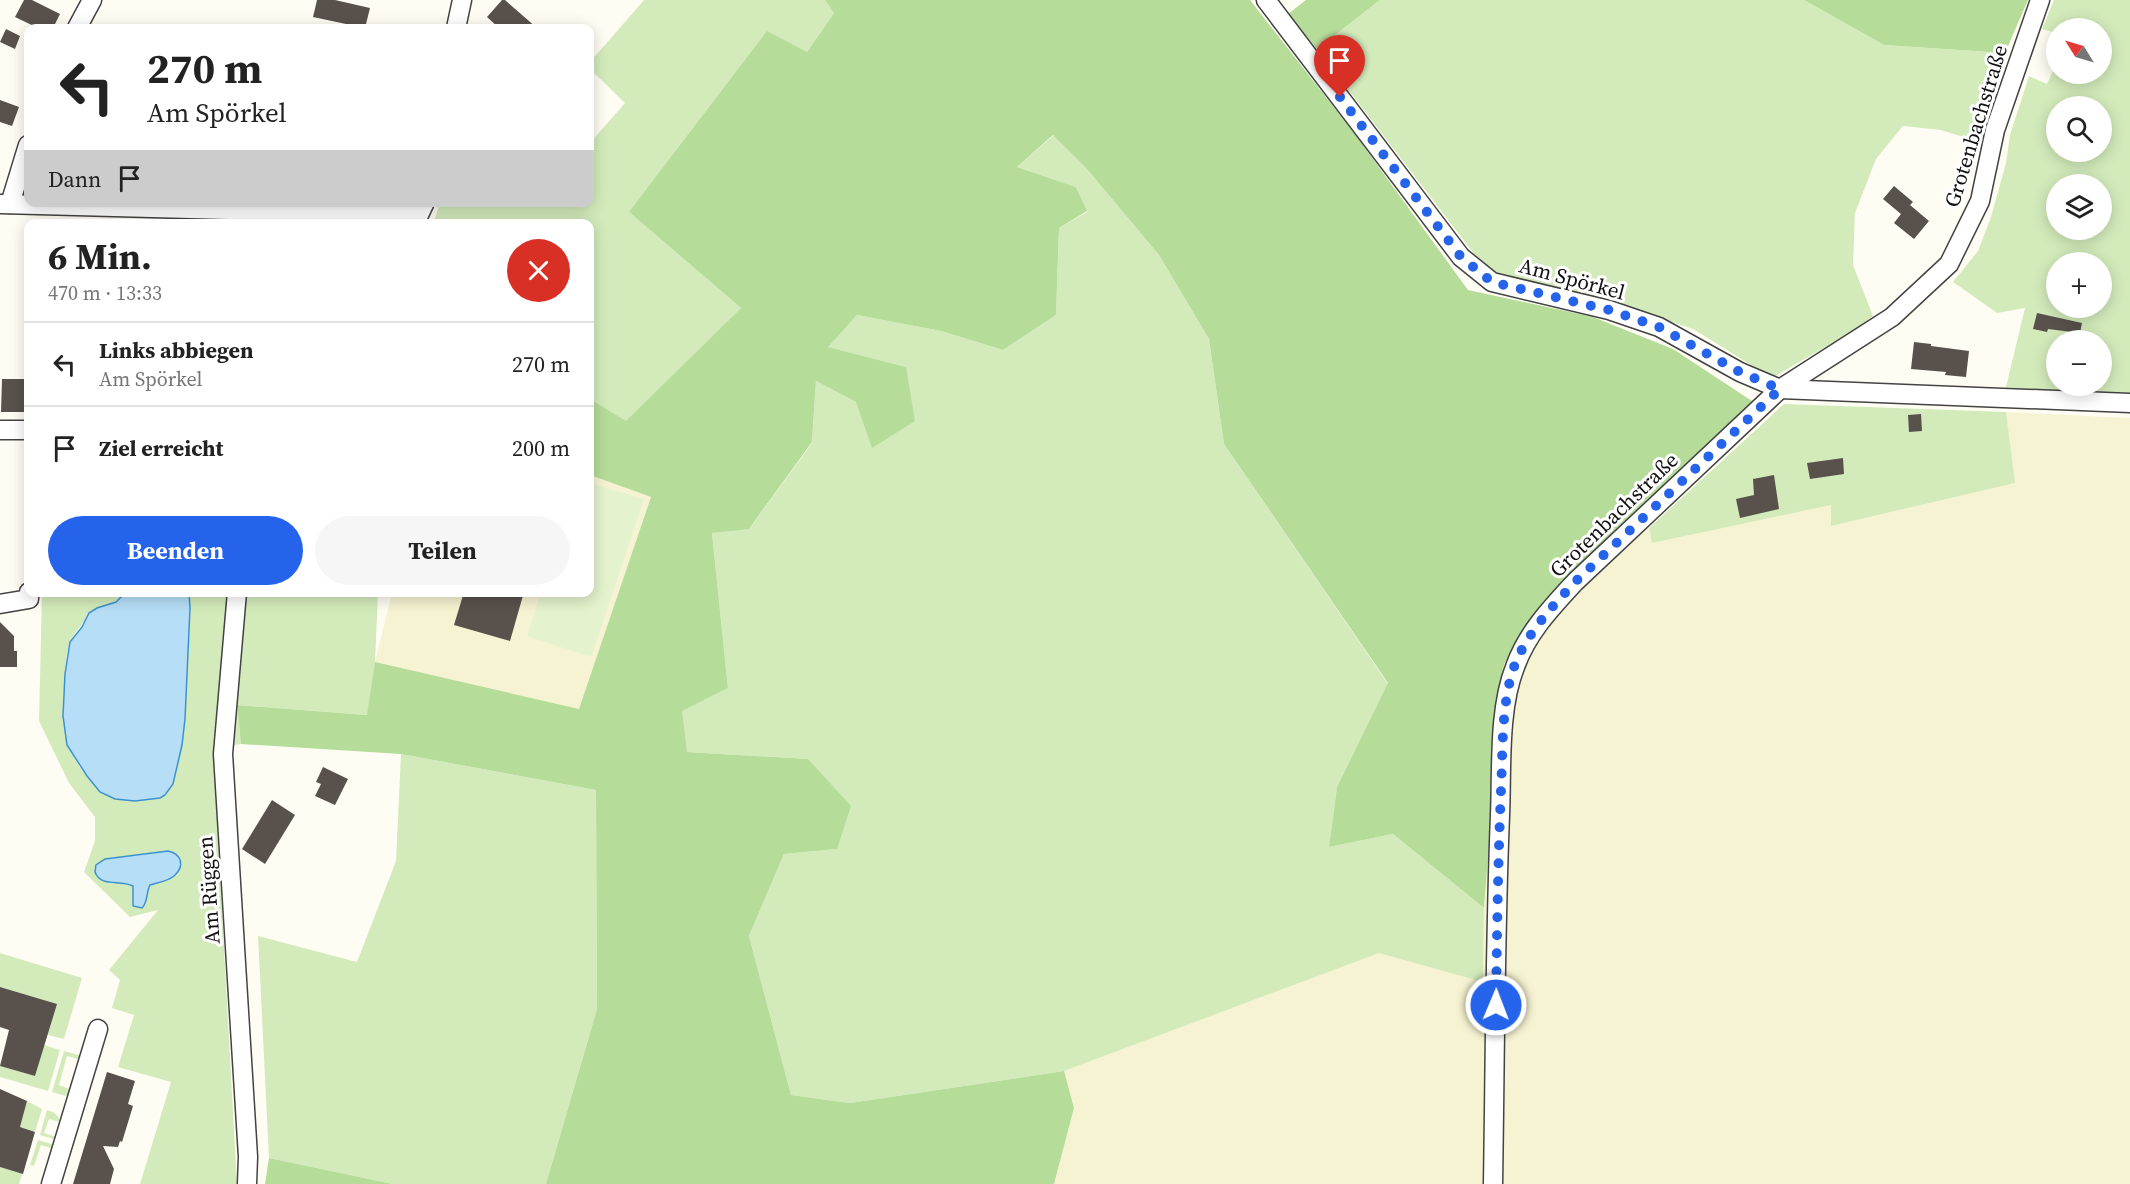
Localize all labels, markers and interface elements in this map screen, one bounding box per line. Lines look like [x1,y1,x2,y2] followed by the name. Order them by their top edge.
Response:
[2046,18,2112,84] north arrow
[2046,18,2112,396] map controls
[1314,35,1365,97] pin
[147,39,262,97] text: 270 m
[1937,41,2014,211] street label: Grotenbachstraße
[1323,44,1356,77] icon: arrive
[48,48,126,126] icon: left
[147,94,287,131] text: Am Spörkel
[2046,96,2112,162] button: search
[113,162,146,195] icon: arrive
[48,164,101,194] text: Dann
[2046,174,2112,240] button: layers
[48,232,152,281] text: 6 Min.
[507,239,570,302] button: close
[1516,250,1628,307] street label: Am Spörkel
[2046,252,2112,318] button: +
[48,279,162,307] text: 470 m · 13:33
[2046,330,2112,396] button: −
[99,335,254,365] text: Links abbiegen
[48,348,81,381] icon: left
[512,349,570,379] text: 270 m
[99,365,202,393] text: Am Spörkel
[48,432,81,465] icon: arrive
[99,433,223,463] text: Ziel erreicht
[512,433,570,463] text: 200 m
[1543,446,1684,584] street label: Grotenbachstraße
[48,516,303,585] button: Beenden
[315,516,570,585] button: Teilen
[190,835,227,945] street label: Am Rüggen
[1464,973,1528,1037] position arrow

